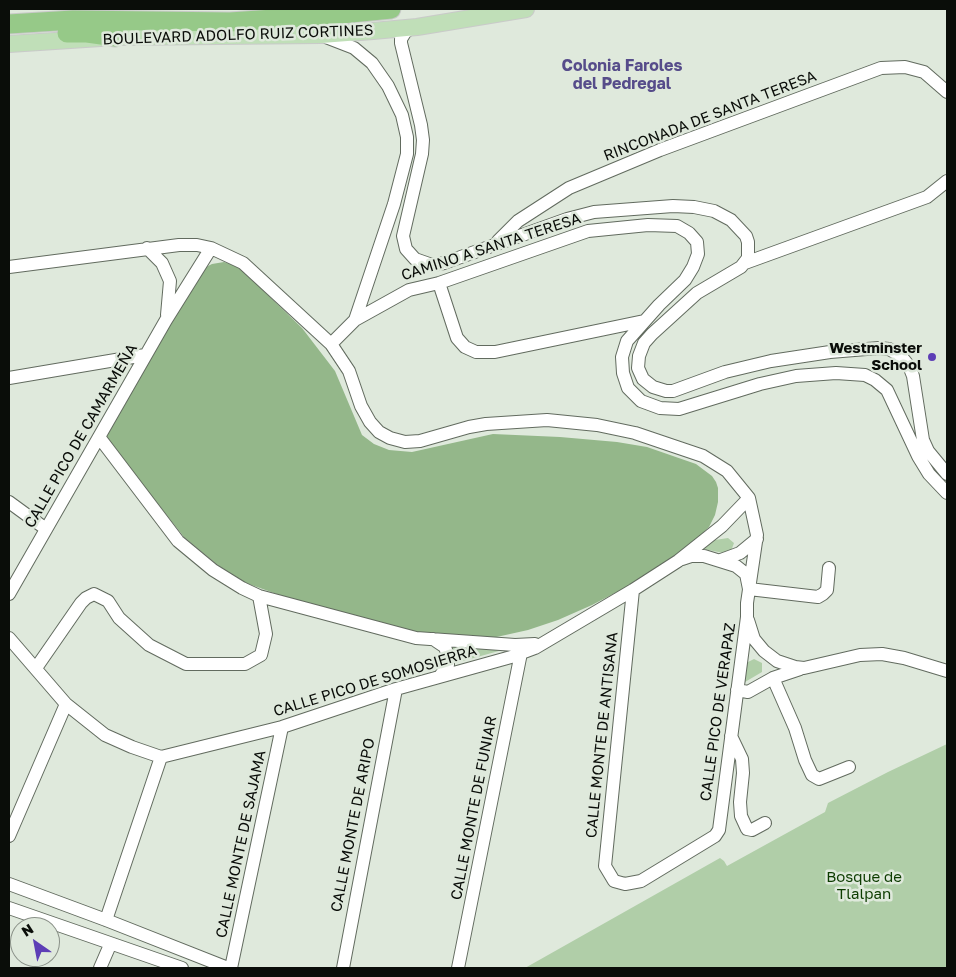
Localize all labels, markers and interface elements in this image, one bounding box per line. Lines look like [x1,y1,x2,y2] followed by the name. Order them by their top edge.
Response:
[102,21,374,49] street label: BOULEVARD ADOLFO RUIZ CORTINES
[562,56,682,94] district label: Colonia Faroles del Pedregal
[601,67,819,165] street label: RINCONADA DE SANTA TERESA
[399,209,583,285] street label: CAMINO A SANTA TERESA
[829,339,922,374] place label: Westminster School
[21,341,141,531] street label: CALLE PICO DE CAMARMEÑA
[926,351,938,363] marker: Westminster School
[697,622,739,802] street label: CALLE PICO DE VERAPAZ
[582,631,622,839] street label: CALLE MONTE DE ANTISANA
[271,641,479,721] street label: CALLE PICO DE SOMOSIERRA
[447,714,501,902] street label: CALLE MONTE DE FUNIAR
[327,736,379,914] street label: CALLE MONTE DE ARIPO
[212,748,270,940] street label: CALLE MONTE DE SAJAMA
[826,868,902,903] park label: Bosque de Tlalpan
[10,917,60,967] north arrow
[18,920,36,940] text: N

